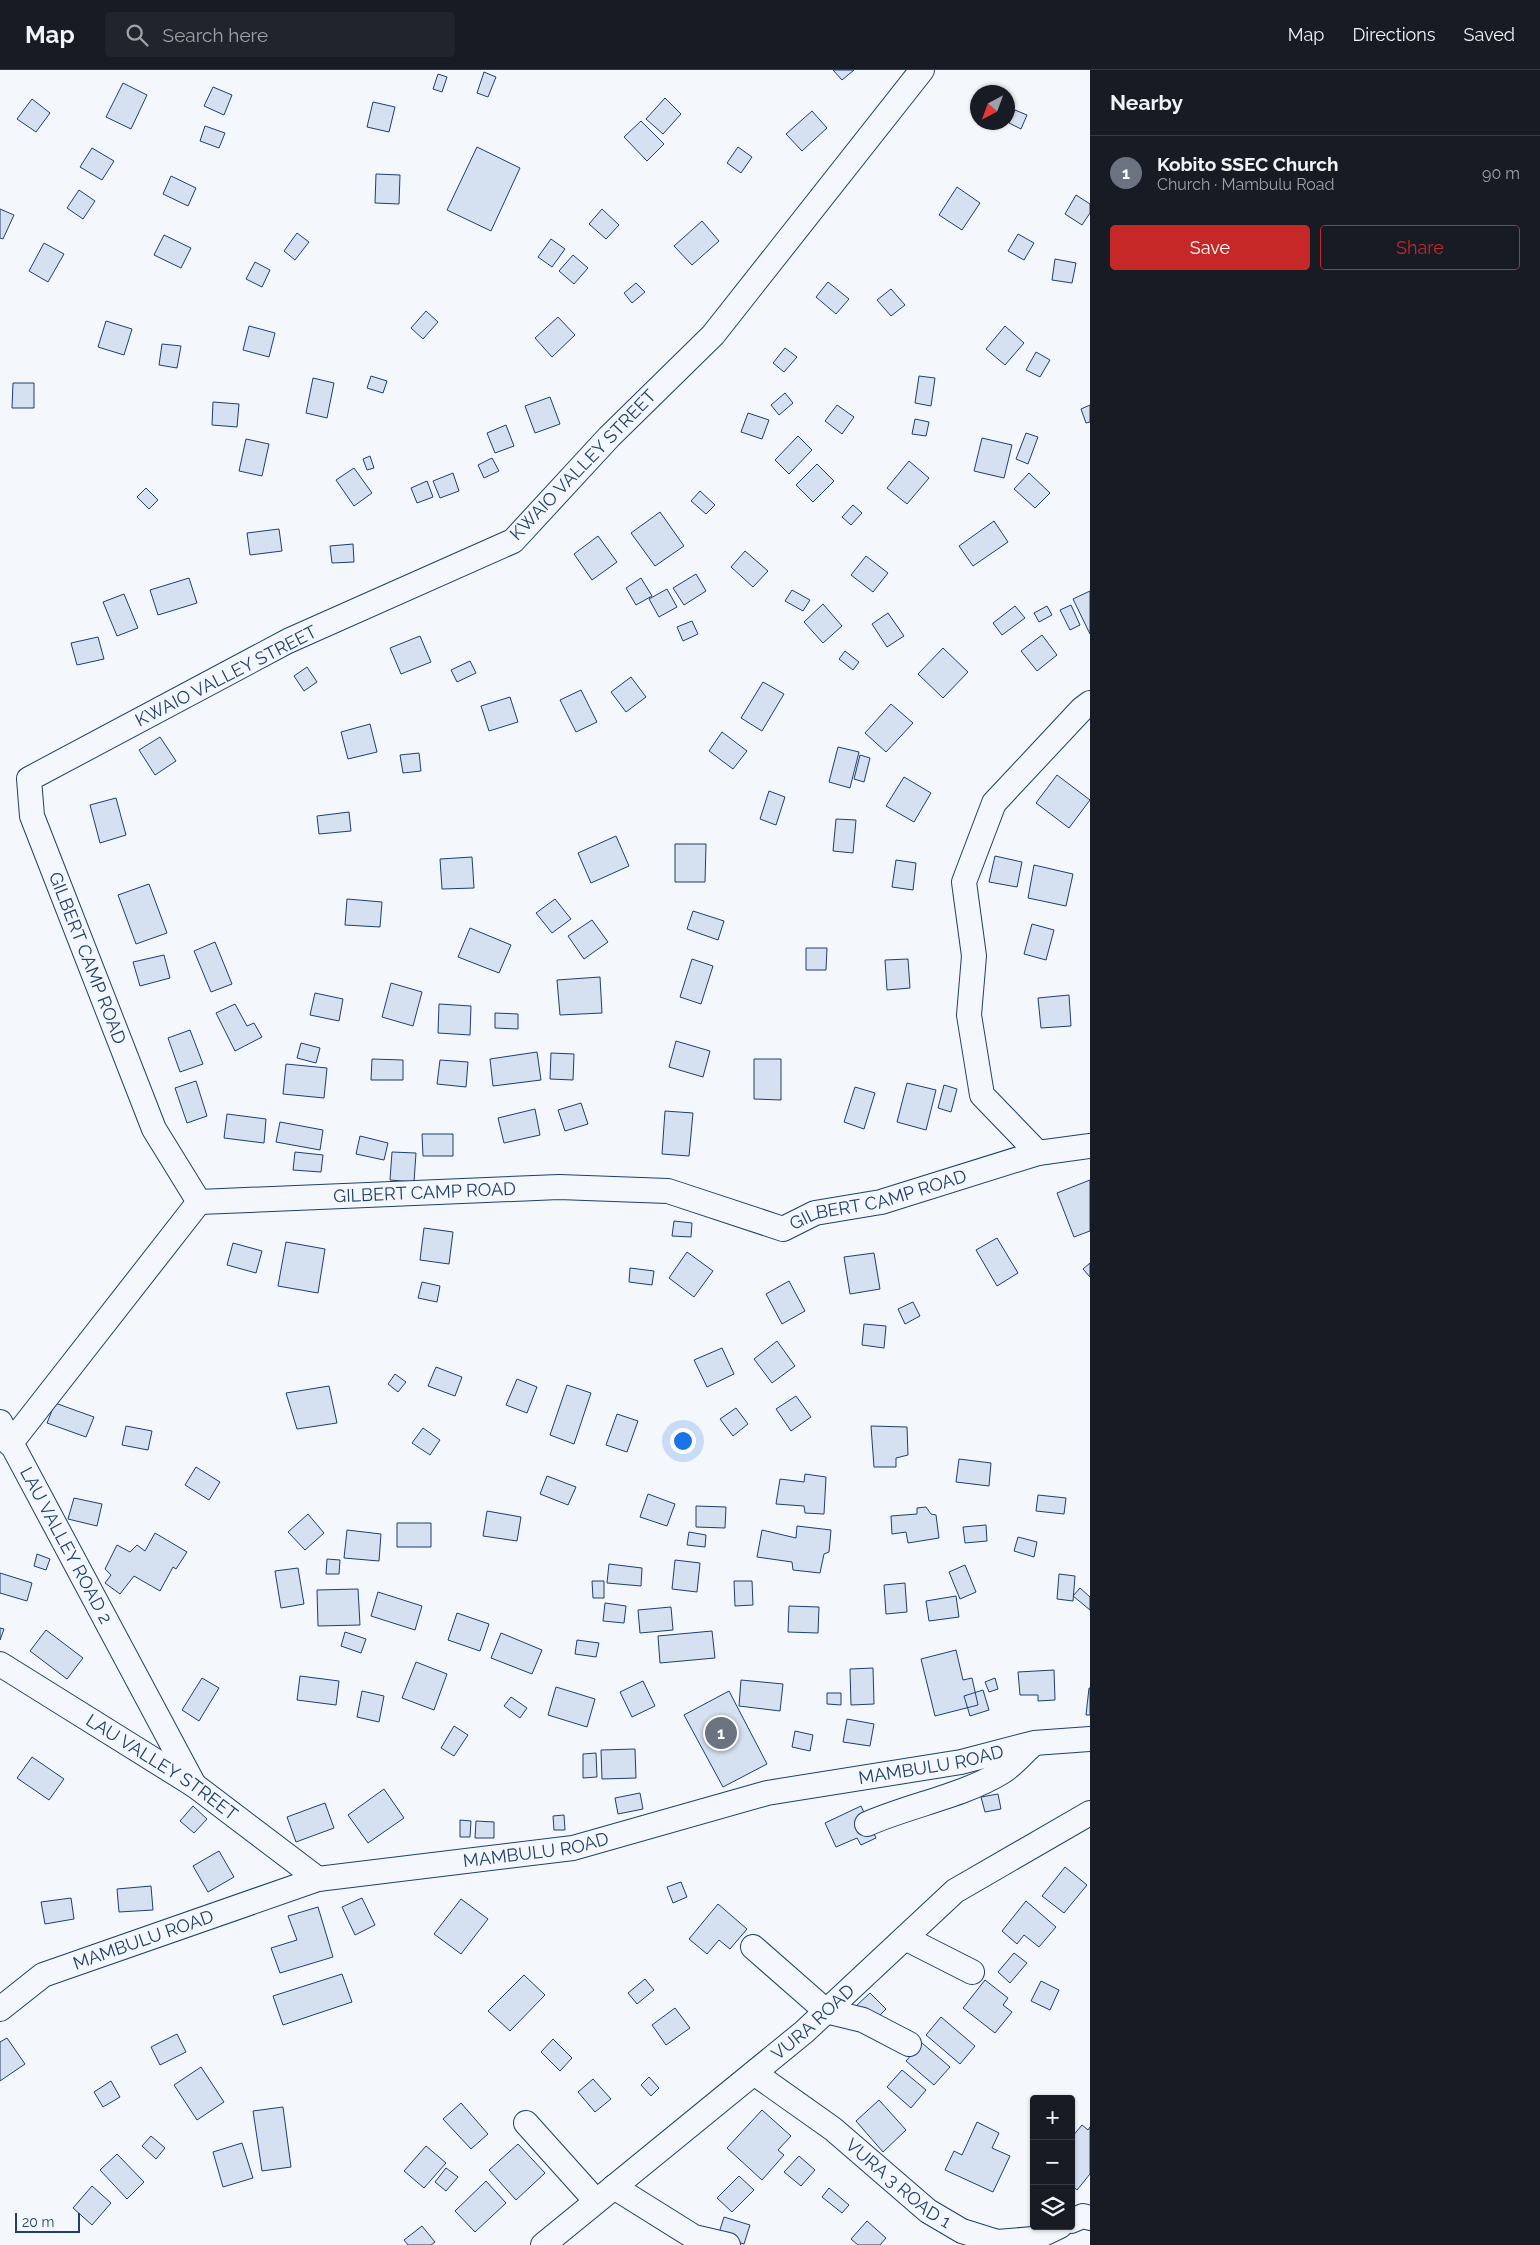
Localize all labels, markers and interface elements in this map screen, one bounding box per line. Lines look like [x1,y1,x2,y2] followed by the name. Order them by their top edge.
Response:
[105,12,455,57] search box
[25,20,75,49] text: Map
[123,21,151,49] icon: search
[163,24,268,46] text: Search here
[1288,24,1324,45] text: Map
[1352,24,1436,45] text: Directions
[1464,24,1515,45] text: Saved
[970,85,1015,130] north arrow
[1110,90,1183,115] text: Nearby
[1157,153,1338,175] text: Kobito SSEC Church
[1122,164,1130,183] text: 1
[1482,164,1520,183] text: 90 m
[1157,175,1335,194] text: Church · Mambulu Road
[1110,225,1310,270] button: Save
[1320,225,1520,270] button: Share
[505,385,660,544] street label: KWAIO VALLEY STREET
[131,621,320,731] street label: KWAIO VALLEY STREET
[45,869,131,1047] street label: GILBERT CAMP ROAD
[786,1165,969,1234] street label: GILBERT CAMP ROAD
[333,1178,516,1206] street label: GILBERT CAMP ROAD
[670,1428,696,1454] your location
[16,1463,117,1627] street label: LAU VALLEY ROAD 2
[82,1709,242,1824] street label: LAU VALLEY STREET
[705,1714,737,1752] pin: 1
[857,1740,1006,1788] street label: MAMBULU ROAD
[462,1827,611,1871] street label: MAMBULU ROAD
[70,1905,216,1974] street label: MAMBULU ROAD
[767,1980,858,2064] street label: VURA ROAD
[1030,2095,1075,2230] map controls
[1030,2095,1075,2140] button: +
[842,2134,955,2232] street label: VURA 3 ROAD 1
[1030,2140,1075,2185] button: −
[1030,2185,1075,2230] button: layers
[15,2210,80,2233] scale bar
[22,2214,54,2230] text: 20 m

